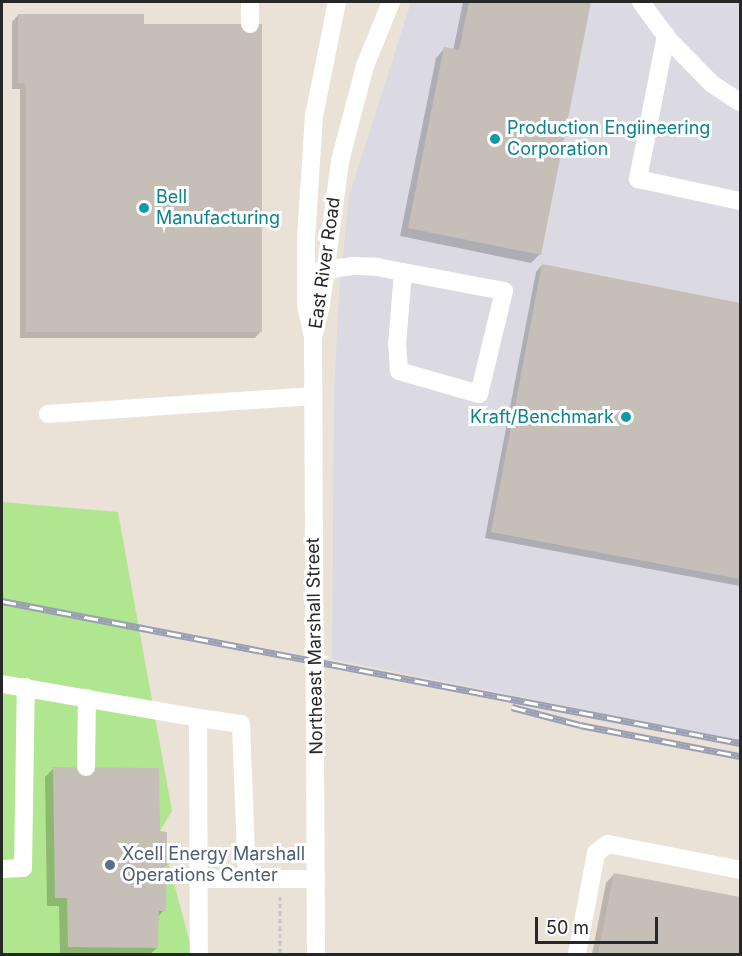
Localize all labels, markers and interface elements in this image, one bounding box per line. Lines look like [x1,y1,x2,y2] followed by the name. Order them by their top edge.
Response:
[507,118,710,160] place label: Production Engiineering Corporation
[488,132,502,146] marker: Production Engiineering Corporation
[156,187,280,230] place label: Bell Manufacturing
[305,196,345,330] street label: East River Road
[137,201,151,215] marker: Bell Manufacturing
[470,406,614,428] place label: Kraft/Benchmark
[619,410,633,424] marker: Kraft/Benchmark
[302,537,328,755] street label: Northeast Marshall Street
[122,844,305,886] place label: Xcell Energy Marshall Operations Center
[103,858,117,872] marker: Xcell Energy Marshall Operations Center
[538,905,661,943] scale bar
[546,917,589,938] text: 50 m

